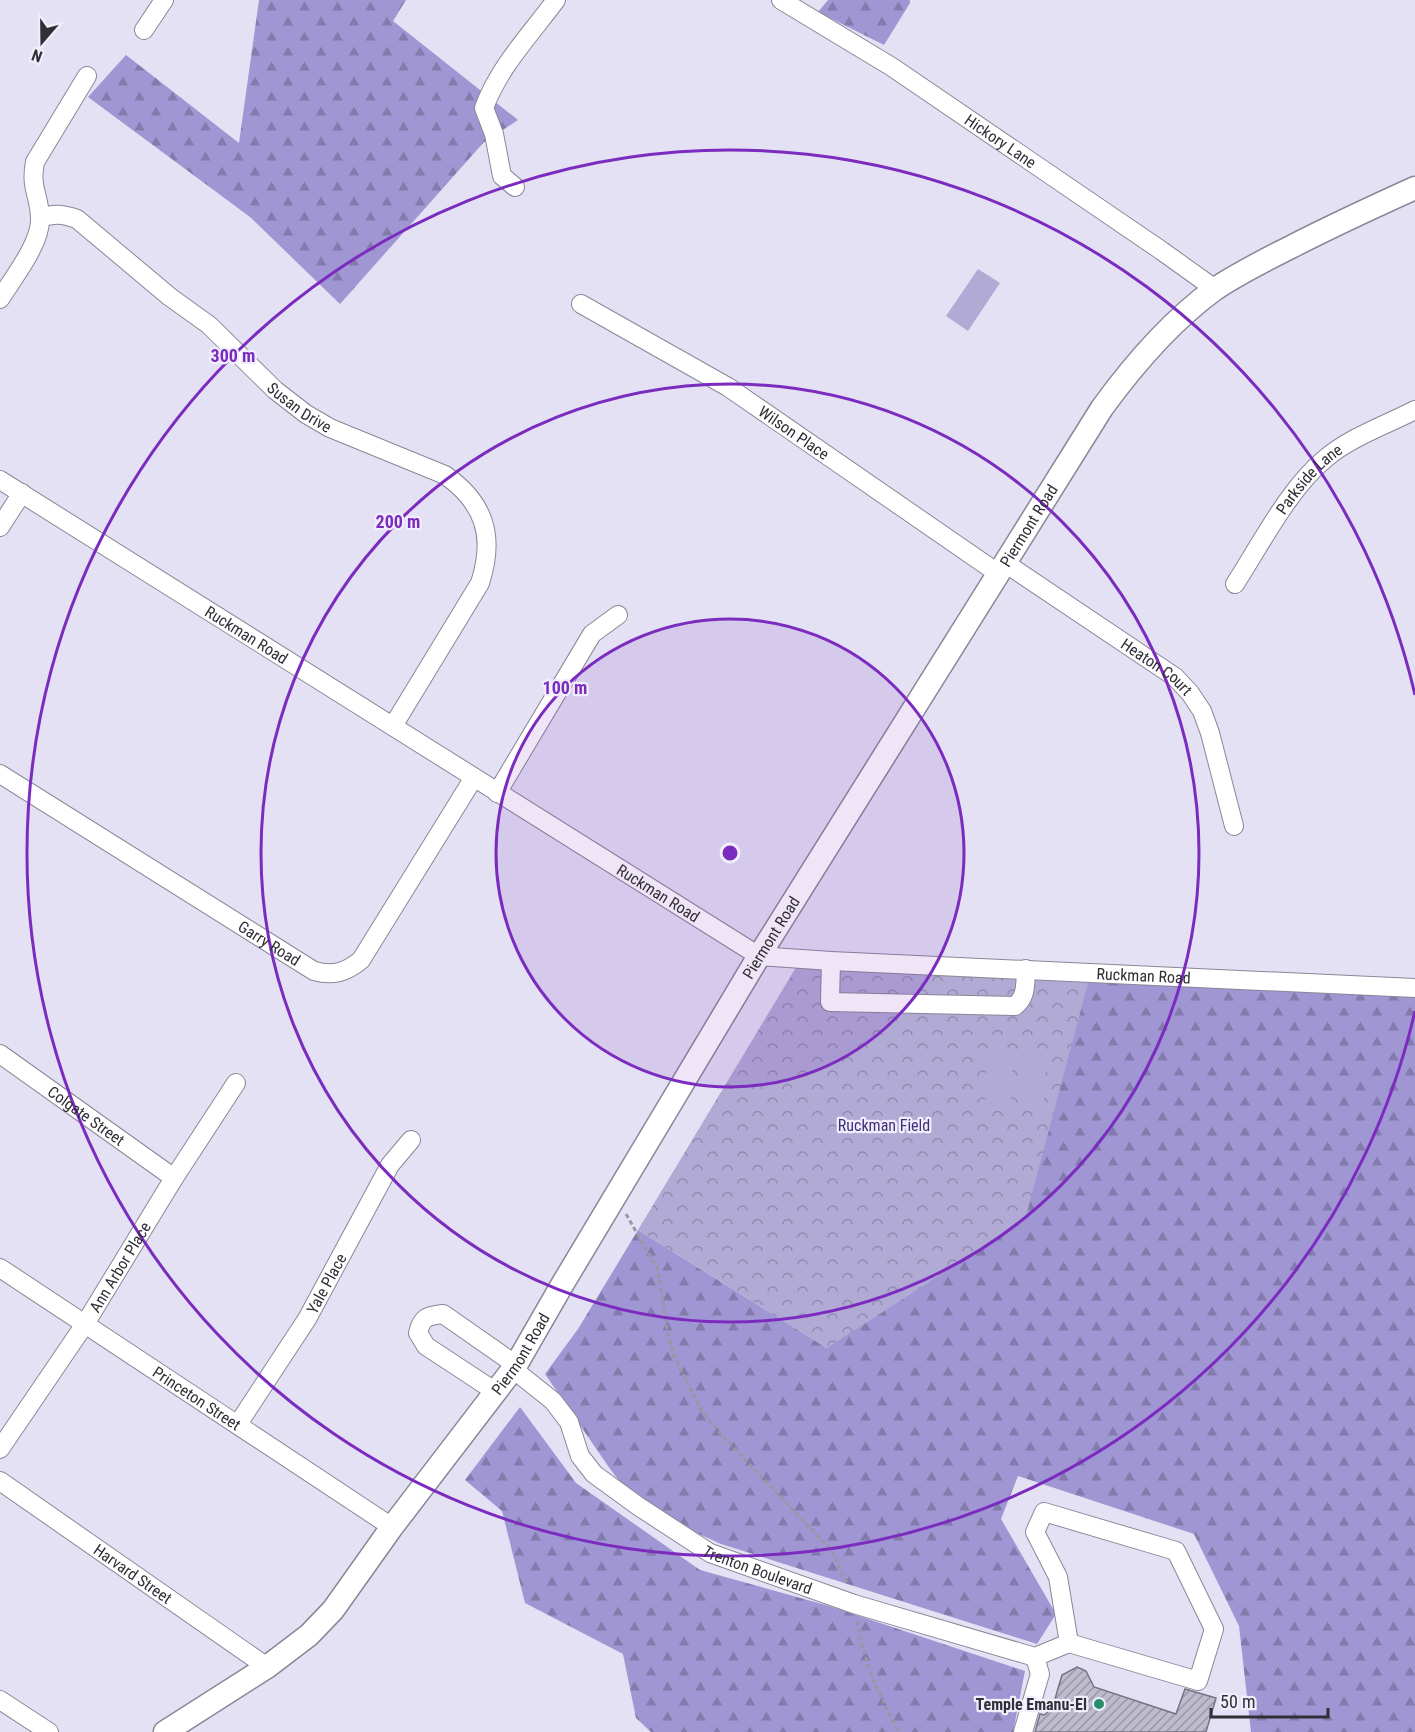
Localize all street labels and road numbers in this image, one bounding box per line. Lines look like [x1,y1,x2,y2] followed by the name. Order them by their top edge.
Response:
[961,110,1040,172] street label: Hickory Lane
[263,378,335,436] street label: Susan Drive
[755,402,833,463] street label: Wilson Place
[1272,440,1345,518] street label: Parkside Lane
[996,481,1061,570] street label: Piermont Road
[202,602,291,668] street label: Ruckman Road
[1118,634,1197,699] street label: Heaton Court
[613,860,703,926] street label: Ruckman Road
[738,893,803,982] street label: Piermont Road
[235,916,304,970] street label: Garry Road
[1096,964,1191,987] street label: Ruckman Road
[44,1082,129,1149] street label: Colgate Street
[85,1218,154,1315] street label: Ann Arbor Place
[302,1250,350,1317] street label: Yale Place
[487,1310,553,1398] street label: Piermont Road
[149,1362,245,1434] street label: Princeton Street
[90,1540,176,1608] street label: Harvard Street
[699,1541,815,1598] street label: Trenton Boulevard

